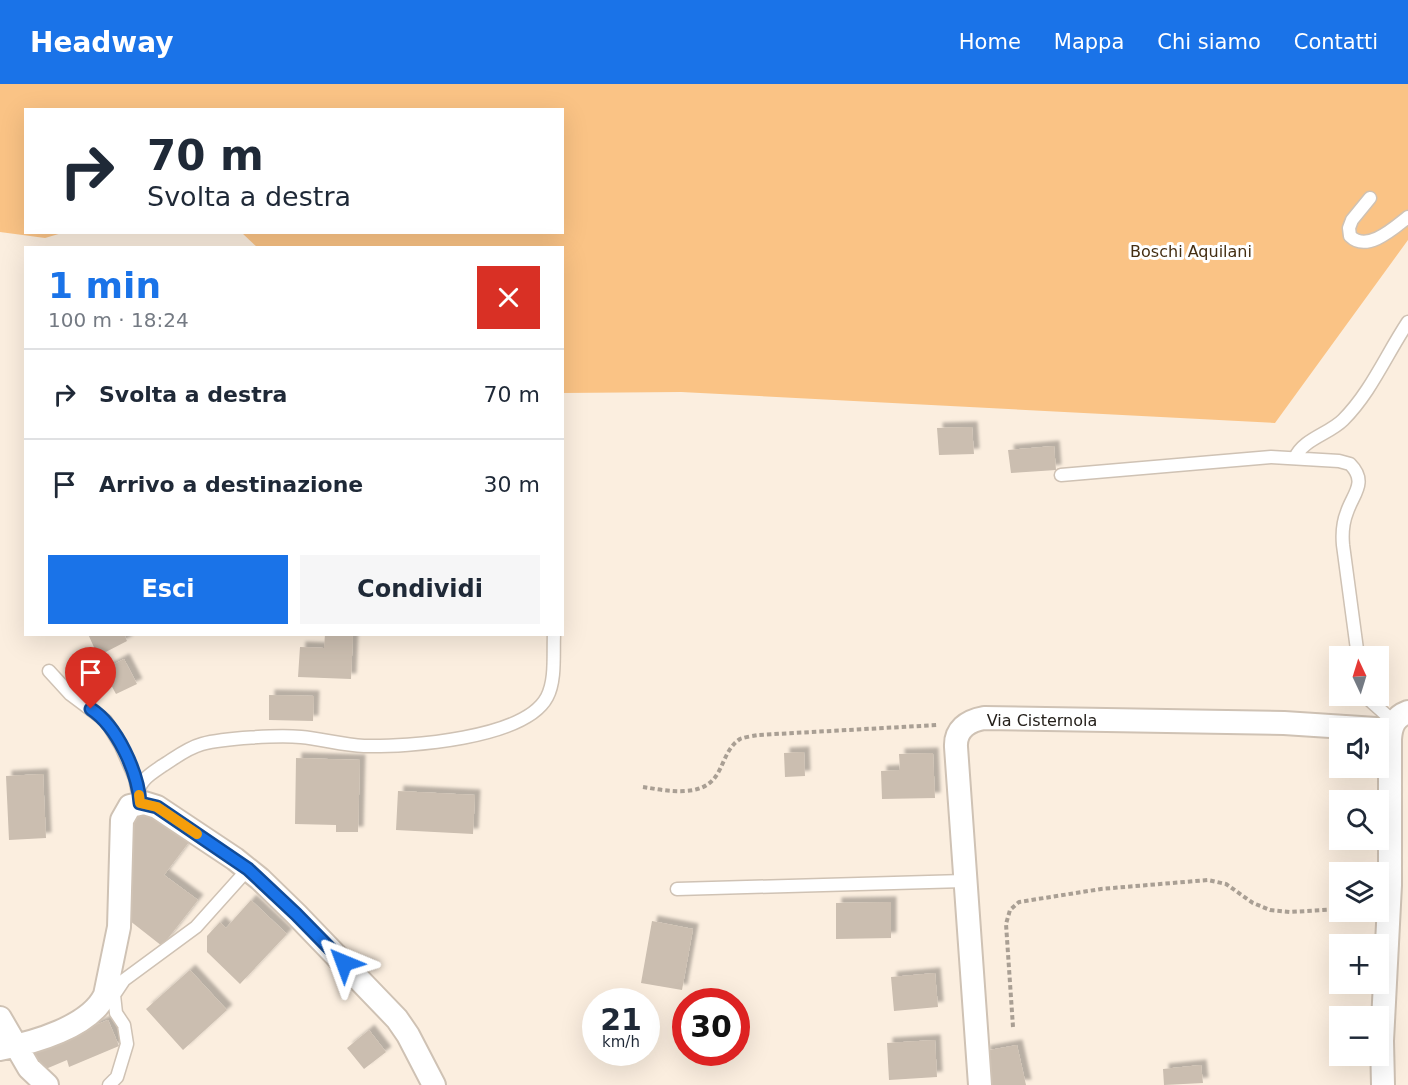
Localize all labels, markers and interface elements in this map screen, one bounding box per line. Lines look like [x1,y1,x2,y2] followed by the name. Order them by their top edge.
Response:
[30,26,174,59] text: Headway
[959,30,1021,54] text: Home
[1054,30,1124,54] text: Mappa
[1157,30,1261,54] text: Chi siamo
[1294,30,1378,54] text: Contatti
[147,131,264,180] text: 70 m
[48,132,126,210] icon: right
[147,181,351,212] text: Svolta a destra
[1130,242,1252,261] park label: Boschi Aquilani
[48,265,161,306] text: 1 min
[477,266,540,329] button: close
[48,308,189,332] text: 100 m · 18:24
[48,378,81,411] icon: right
[99,382,287,407] text: Svolta a destra
[484,382,540,407] text: 70 m
[48,468,81,501] icon: arrive
[99,472,363,497] text: Arrivo a destinazione
[484,472,540,497] text: 30 m
[48,555,288,624] button: Esci
[300,555,540,624] button: Condividi
[1329,646,1389,706] north arrow
[1329,646,1389,1066] map controls
[65,647,116,709] pin
[74,656,107,689] icon: arrive
[987,711,1097,730] street label: Via Cisternola
[1329,718,1389,778] button: sound
[1329,790,1389,850] button: search
[1329,862,1389,922] button: layers
[312,931,376,995] position arrow
[1329,934,1389,994] button: +
[672,988,750,1066] speed limit sign: 30
[600,1002,642,1037] text: 21
[1329,1006,1389,1066] button: −
[602,1033,640,1051] text: km/h

